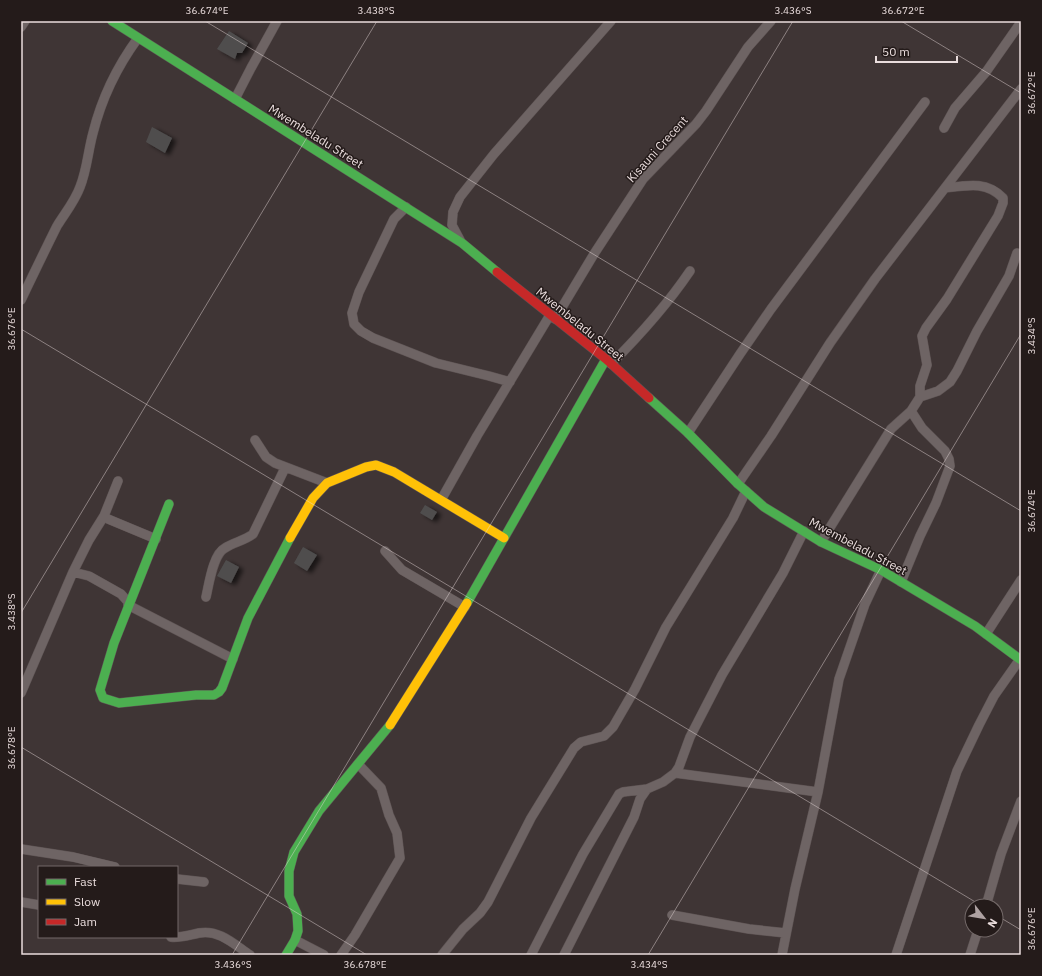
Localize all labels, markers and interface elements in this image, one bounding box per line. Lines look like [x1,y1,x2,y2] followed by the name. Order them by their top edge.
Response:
[185,4,229,17] text: 36.674°E
[357,4,395,17] text: 3.438°S
[774,4,812,17] text: 3.436°S
[881,4,925,17] text: 36.672°E
[876,38,957,64] scale bar
[882,44,910,59] text: 50 m
[1025,71,1038,115] text: 36.672°E
[266,101,366,171] street label: Mwembeladu Street
[623,113,691,185] street label: Kisauni Crecent
[533,284,627,364] street label: Mwembeladu Street
[5,307,18,351] text: 36.676°E
[1025,317,1038,355] text: 3.434°S
[1025,489,1038,533] text: 36.674°E
[806,514,910,578] street label: Mwembeladu Street
[5,593,18,631] text: 3.438°S
[5,726,18,770] text: 36.678°E
[38,866,178,938] legend
[74,874,97,889] text: Fast
[74,894,100,909] text: Slow
[964,898,1004,938] north arrow
[1025,907,1038,951] text: 36.676°E
[74,914,97,929] text: Jam
[985,916,1001,930] text: N
[214,958,252,971] text: 3.436°S
[343,958,387,971] text: 36.678°E
[630,958,668,971] text: 3.434°S

